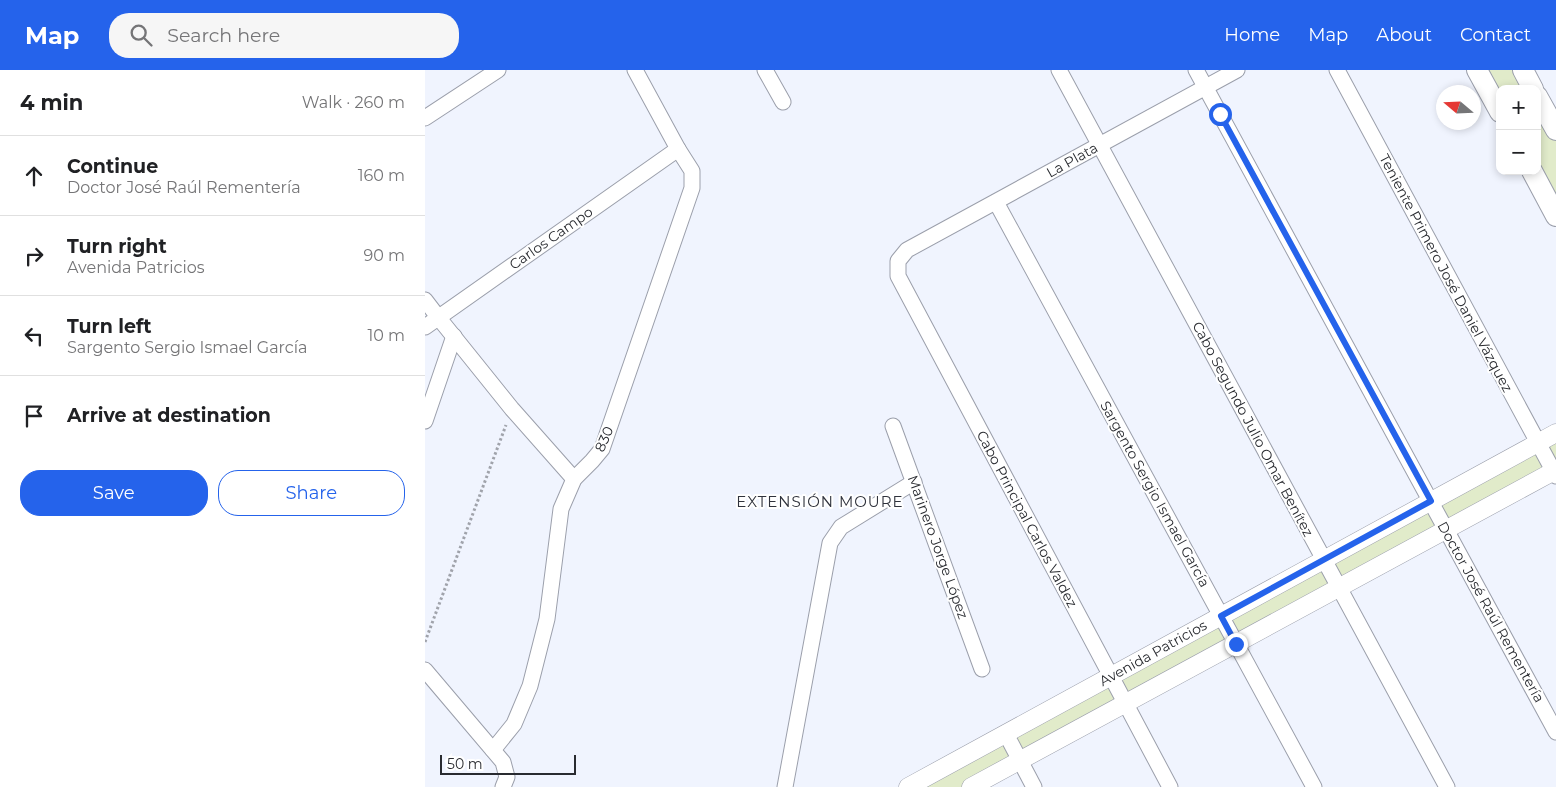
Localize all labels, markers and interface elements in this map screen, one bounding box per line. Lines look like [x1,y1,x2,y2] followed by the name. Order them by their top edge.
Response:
[109,13,459,58] search box
[25,21,79,50] text: Map
[127,21,155,49] icon: search
[167,24,280,47] text: Search here
[1224,24,1280,46] text: Home
[1308,24,1348,46] text: Map
[1376,24,1432,46] text: About
[1460,24,1531,46] text: Contact
[1436,85,1481,130] north arrow
[1496,85,1541,175] map controls
[1496,85,1541,130] button: +
[20,90,83,115] text: 4 min
[302,93,405,112] text: Walk · 260 m
[1209,103,1232,126] route start
[1496,130,1541,175] button: −
[1043,139,1101,181] street label: La Plata
[1375,151,1517,395] street label: Teniente Primero José Daniel Vázquez
[67,155,158,178] text: Continue
[20,162,48,190] icon: ahead
[358,166,405,185] text: 160 m
[67,178,301,197] text: Doctor José Raúl Rementería
[506,202,596,273] street label: Carlos Campo
[67,235,167,258] text: Turn right
[20,242,48,270] icon: right
[363,246,405,265] text: 90 m
[67,258,205,277] text: Avenida Patricios
[67,315,152,338] text: Turn left
[1188,318,1318,540] street label: Cabo Segundo Julio Omar Benítez
[20,322,48,350] icon: left
[367,326,405,345] text: 10 m
[67,338,307,357] text: Sargento Sergio Ismael García
[1096,398,1214,590] street label: Sargento Sergio Ismael García
[20,402,48,430] icon: arrive
[67,404,271,427] text: Arrive at destination
[590,423,618,455] street label: 830
[973,427,1081,611] street label: Cabo Principal Carlos Valdez
[20,470,208,516] button: Save
[218,470,405,516] button: Share
[904,473,972,621] street label: Marinero Jorge López
[736,492,904,511] district label: EXTENSIÓN MOURE
[1434,518,1548,706] street label: Doctor José Raúl Rementería
[1096,616,1210,690] street label: Avenida Patricios
[1225,633,1248,656] route end
[440,752,576,775] scale bar
[447,755,483,773] text: 50 m

